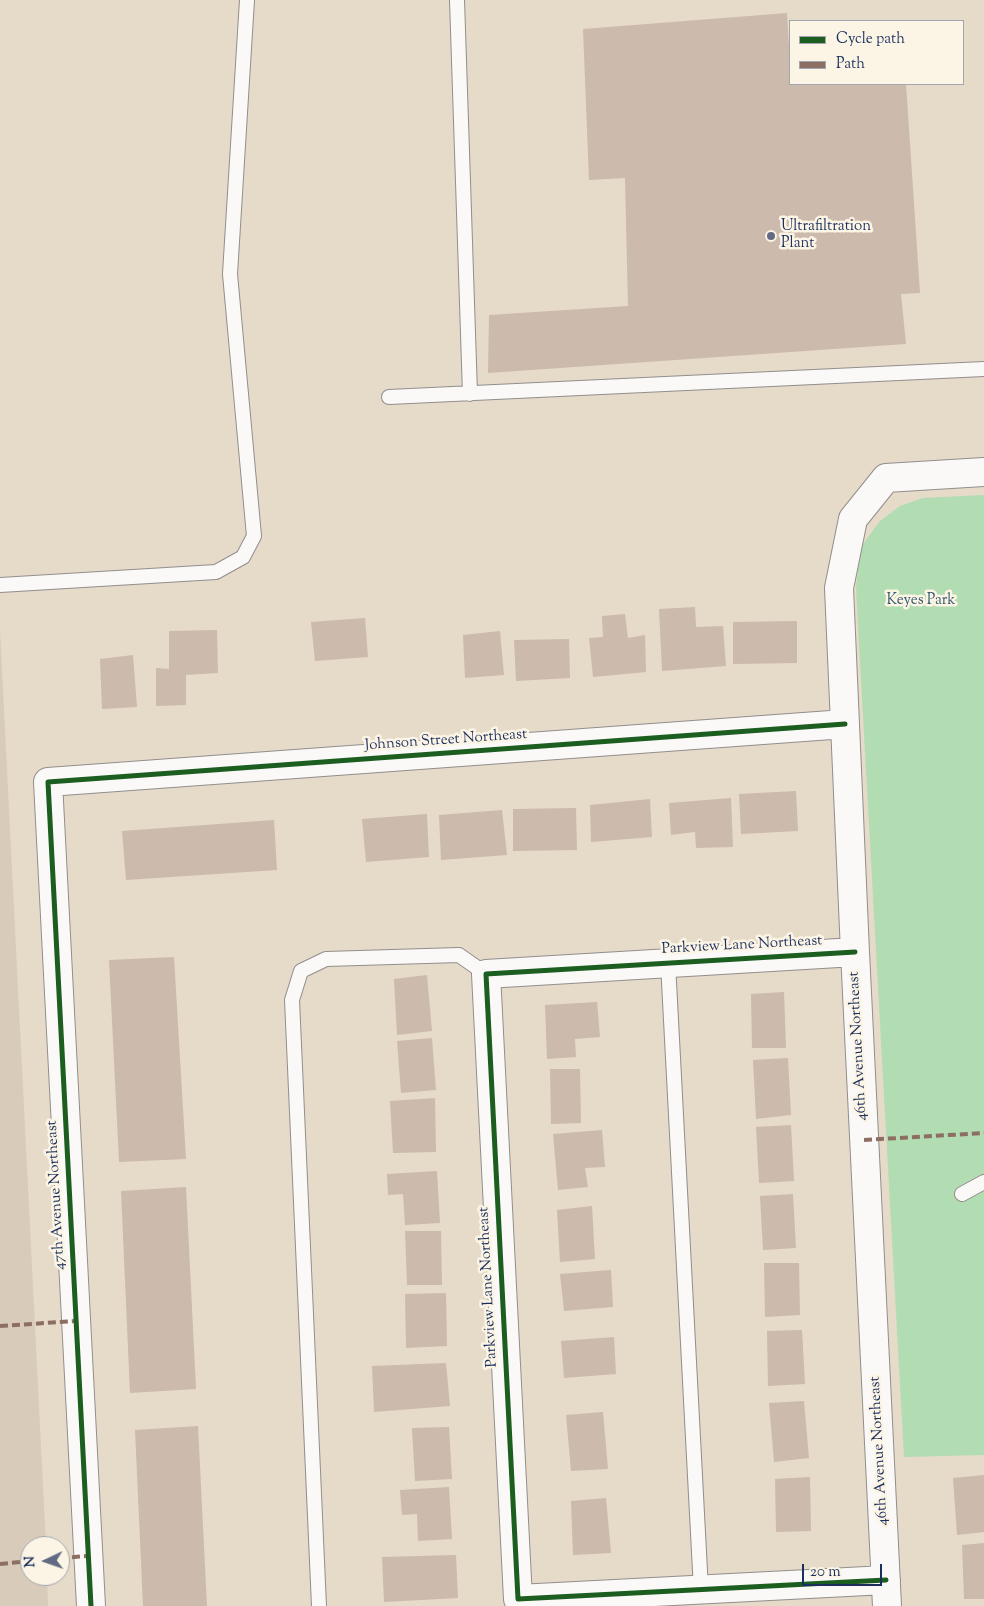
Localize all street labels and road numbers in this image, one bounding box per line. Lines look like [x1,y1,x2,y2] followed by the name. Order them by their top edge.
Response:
[364,726,528,756] street label: Johnson Street Northeast
[661,933,823,959] street label: Parkview Lane Northeast
[846,971,872,1121] street label: 46th Avenue Northeast
[44,1120,70,1270] street label: 47th Avenue Northeast
[476,1206,502,1368] street label: Parkview Lane Northeast
[867,1376,893,1526] street label: 46th Avenue Northeast

